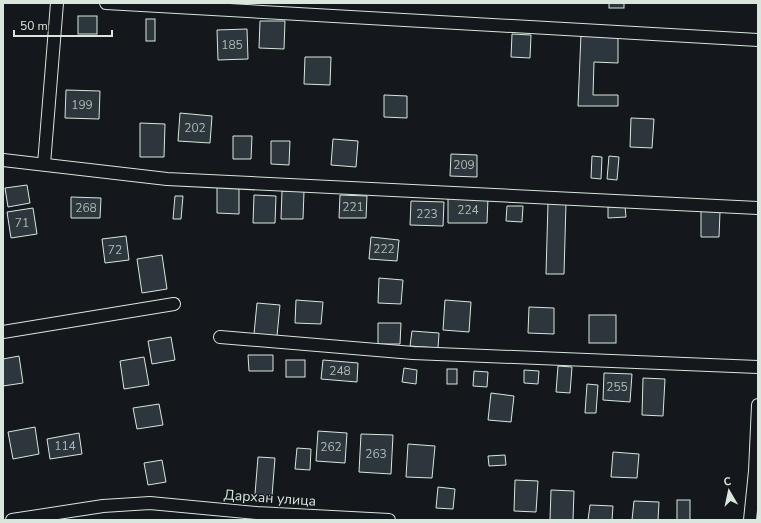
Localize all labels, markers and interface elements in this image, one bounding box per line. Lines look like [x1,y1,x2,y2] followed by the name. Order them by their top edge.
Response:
[14,12,112,38] scale bar
[20,18,48,34] text: 50 m
[221,37,243,53] house number: 185
[71,97,93,113] house number: 199
[184,120,206,136] house number: 202
[453,157,475,173] house number: 209
[342,199,364,215] house number: 221
[75,200,97,216] house number: 268
[457,202,479,218] house number: 224
[416,206,438,222] house number: 223
[15,215,29,231] house number: 71
[373,241,395,257] house number: 222
[108,242,122,258] house number: 72
[329,363,351,379] house number: 248
[606,379,628,395] house number: 255
[54,438,76,454] house number: 114
[320,439,342,455] house number: 262
[365,446,387,462] house number: 263
[709,471,749,511] north arrow
[723,474,733,490] text: С
[223,485,317,511] street label: Дархан улица

